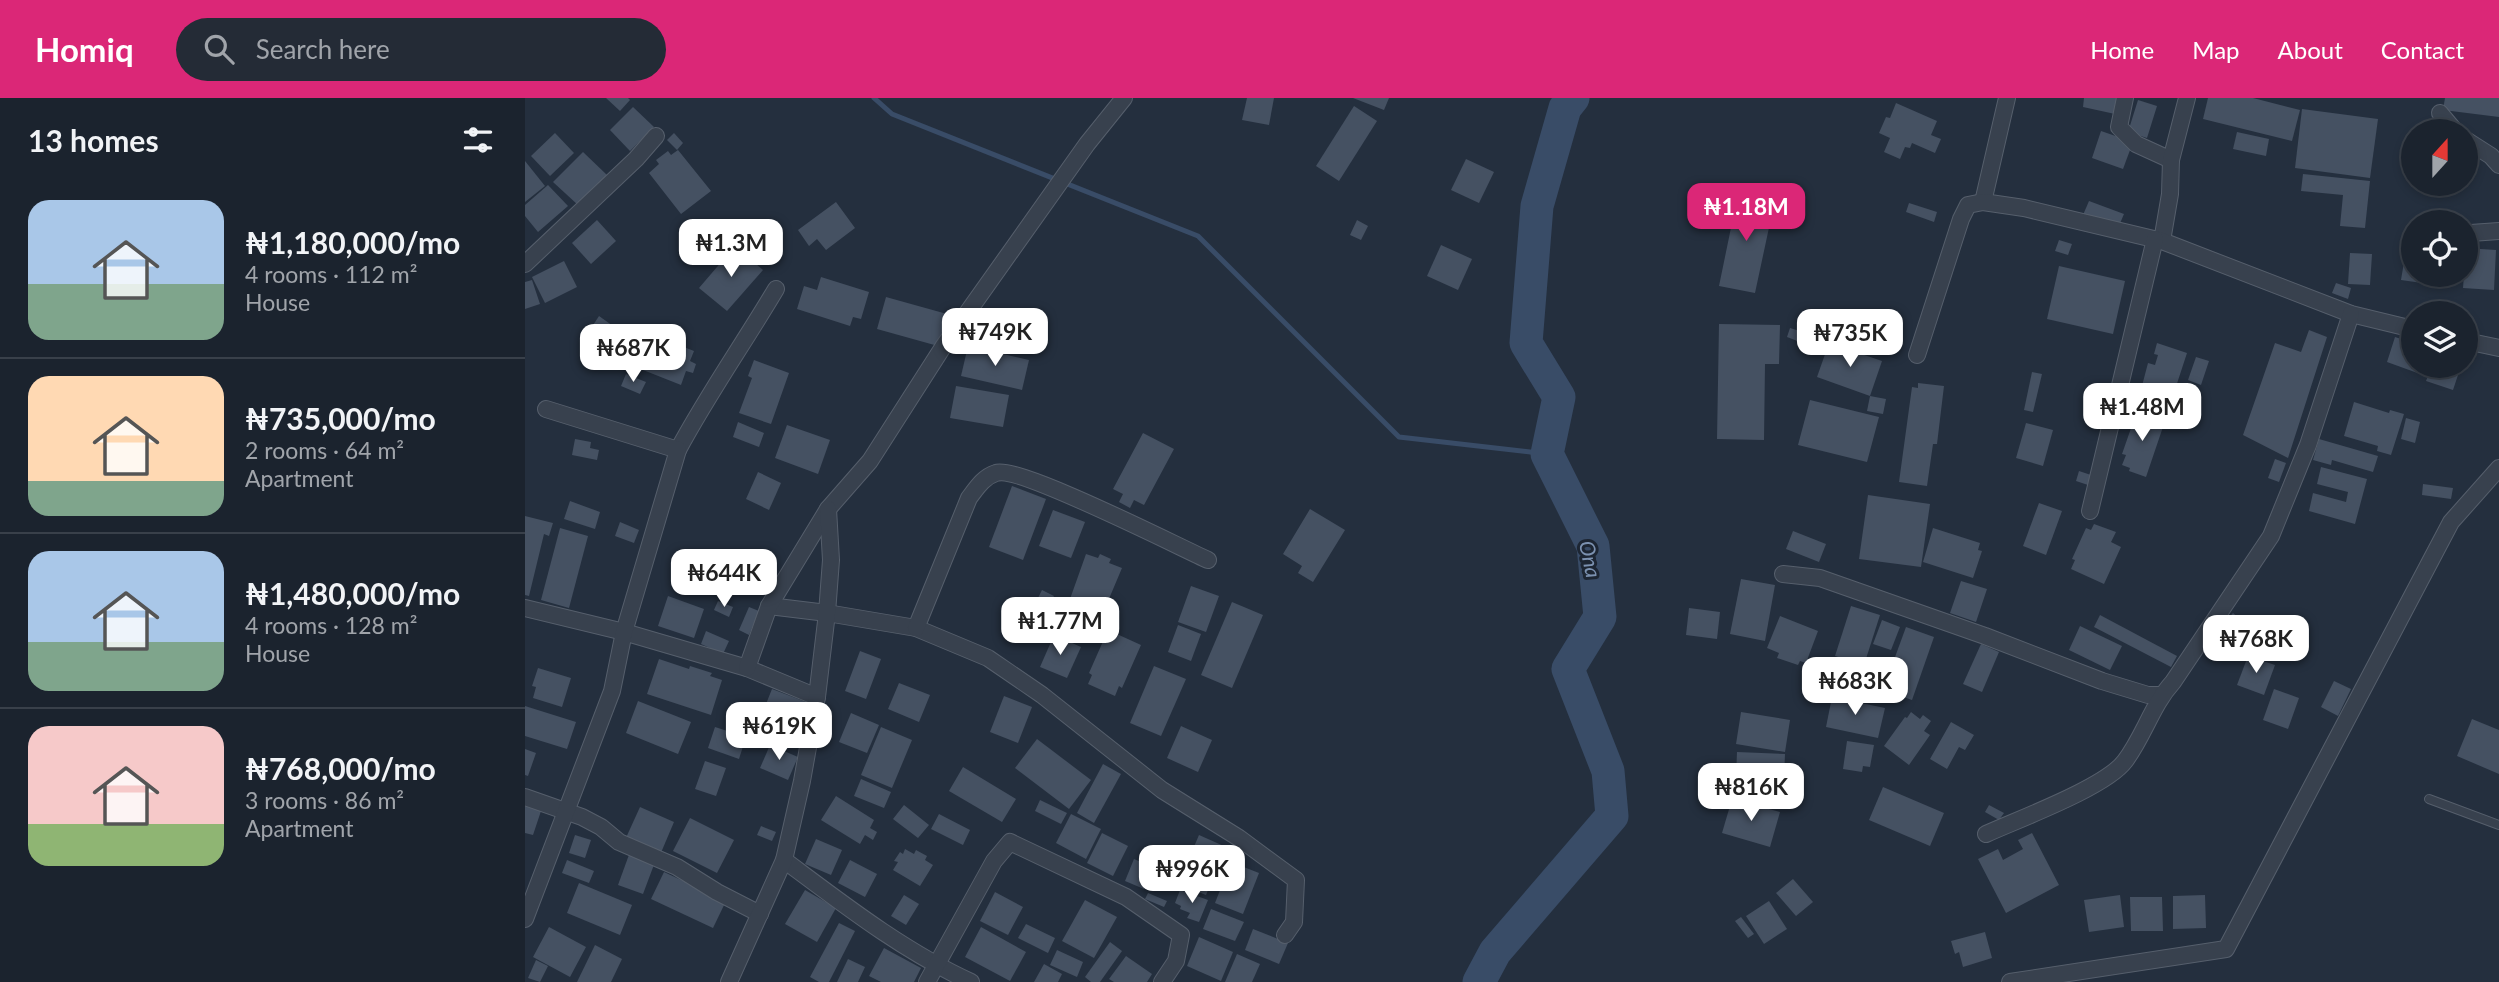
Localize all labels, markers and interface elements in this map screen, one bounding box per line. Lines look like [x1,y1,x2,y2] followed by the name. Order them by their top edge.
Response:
[176,18,666,81] search box
[35,29,134,69] text: Homiq
[200,30,238,68] icon: search
[256,33,390,65] text: Search here
[2090,35,2154,64] text: Home
[2192,35,2240,64] text: Map
[2278,35,2343,64] text: About
[2381,35,2464,64] text: Contact
[2401,119,2478,196] north arrow
[2401,119,2478,378] map controls
[459,121,497,159] icon: filters
[28,122,159,158] text: 13 homes
[1689,184,1803,243] pin: ₦1.18M
[1703,192,1789,220] text: ₦1.18M
[2401,210,2478,287] button: locate
[682,220,780,279] pin: ₦1.3M
[245,224,460,260] text: ₦1,180,000/mo
[84,228,168,312] icon: home
[695,228,767,256] text: ₦1.3M
[245,260,417,288] text: 4 rooms · 112 m²
[245,288,310,316] text: House
[2401,301,2478,378] button: layers
[946,308,1044,368] pin: ₦749K
[1801,310,1899,369] pin: ₦735K
[958,317,1032,345] text: ₦749K
[1813,318,1887,346] text: ₦735K
[584,324,682,384] pin: ₦687K
[596,333,670,361] text: ₦687K
[2085,384,2199,443] pin: ₦1.48M
[2099,392,2185,420] text: ₦1.48M
[245,400,436,436] text: ₦735,000/mo
[84,404,168,488] icon: home
[245,436,404,464] text: 2 rooms · 64 m²
[245,464,353,492] text: Apartment
[1575,538,1607,580] water label: Ona
[675,550,773,609] pin: ₦644K
[687,558,761,586] text: ₦644K
[245,575,460,611] text: ₦1,480,000/mo
[84,579,168,663] icon: home
[1003,598,1117,657] pin: ₦1.77M
[1017,606,1103,634] text: ₦1.77M
[245,611,417,639] text: 4 rooms · 128 m²
[2207,616,2305,675] pin: ₦768K
[2219,624,2293,652] text: ₦768K
[245,639,310,667] text: House
[1806,658,1904,717] pin: ₦683K
[1818,666,1892,694] text: ₦683K
[730,702,828,762] pin: ₦619K
[742,711,816,739] text: ₦619K
[245,750,436,786] text: ₦768,000/mo
[84,754,168,838] icon: home
[1702,764,1800,823] pin: ₦816K
[1714,772,1788,800] text: ₦816K
[245,786,404,814] text: 3 rooms · 86 m²
[245,814,353,842] text: Apartment
[1143,846,1241,905] pin: ₦996K
[1155,854,1229,882] text: ₦996K

